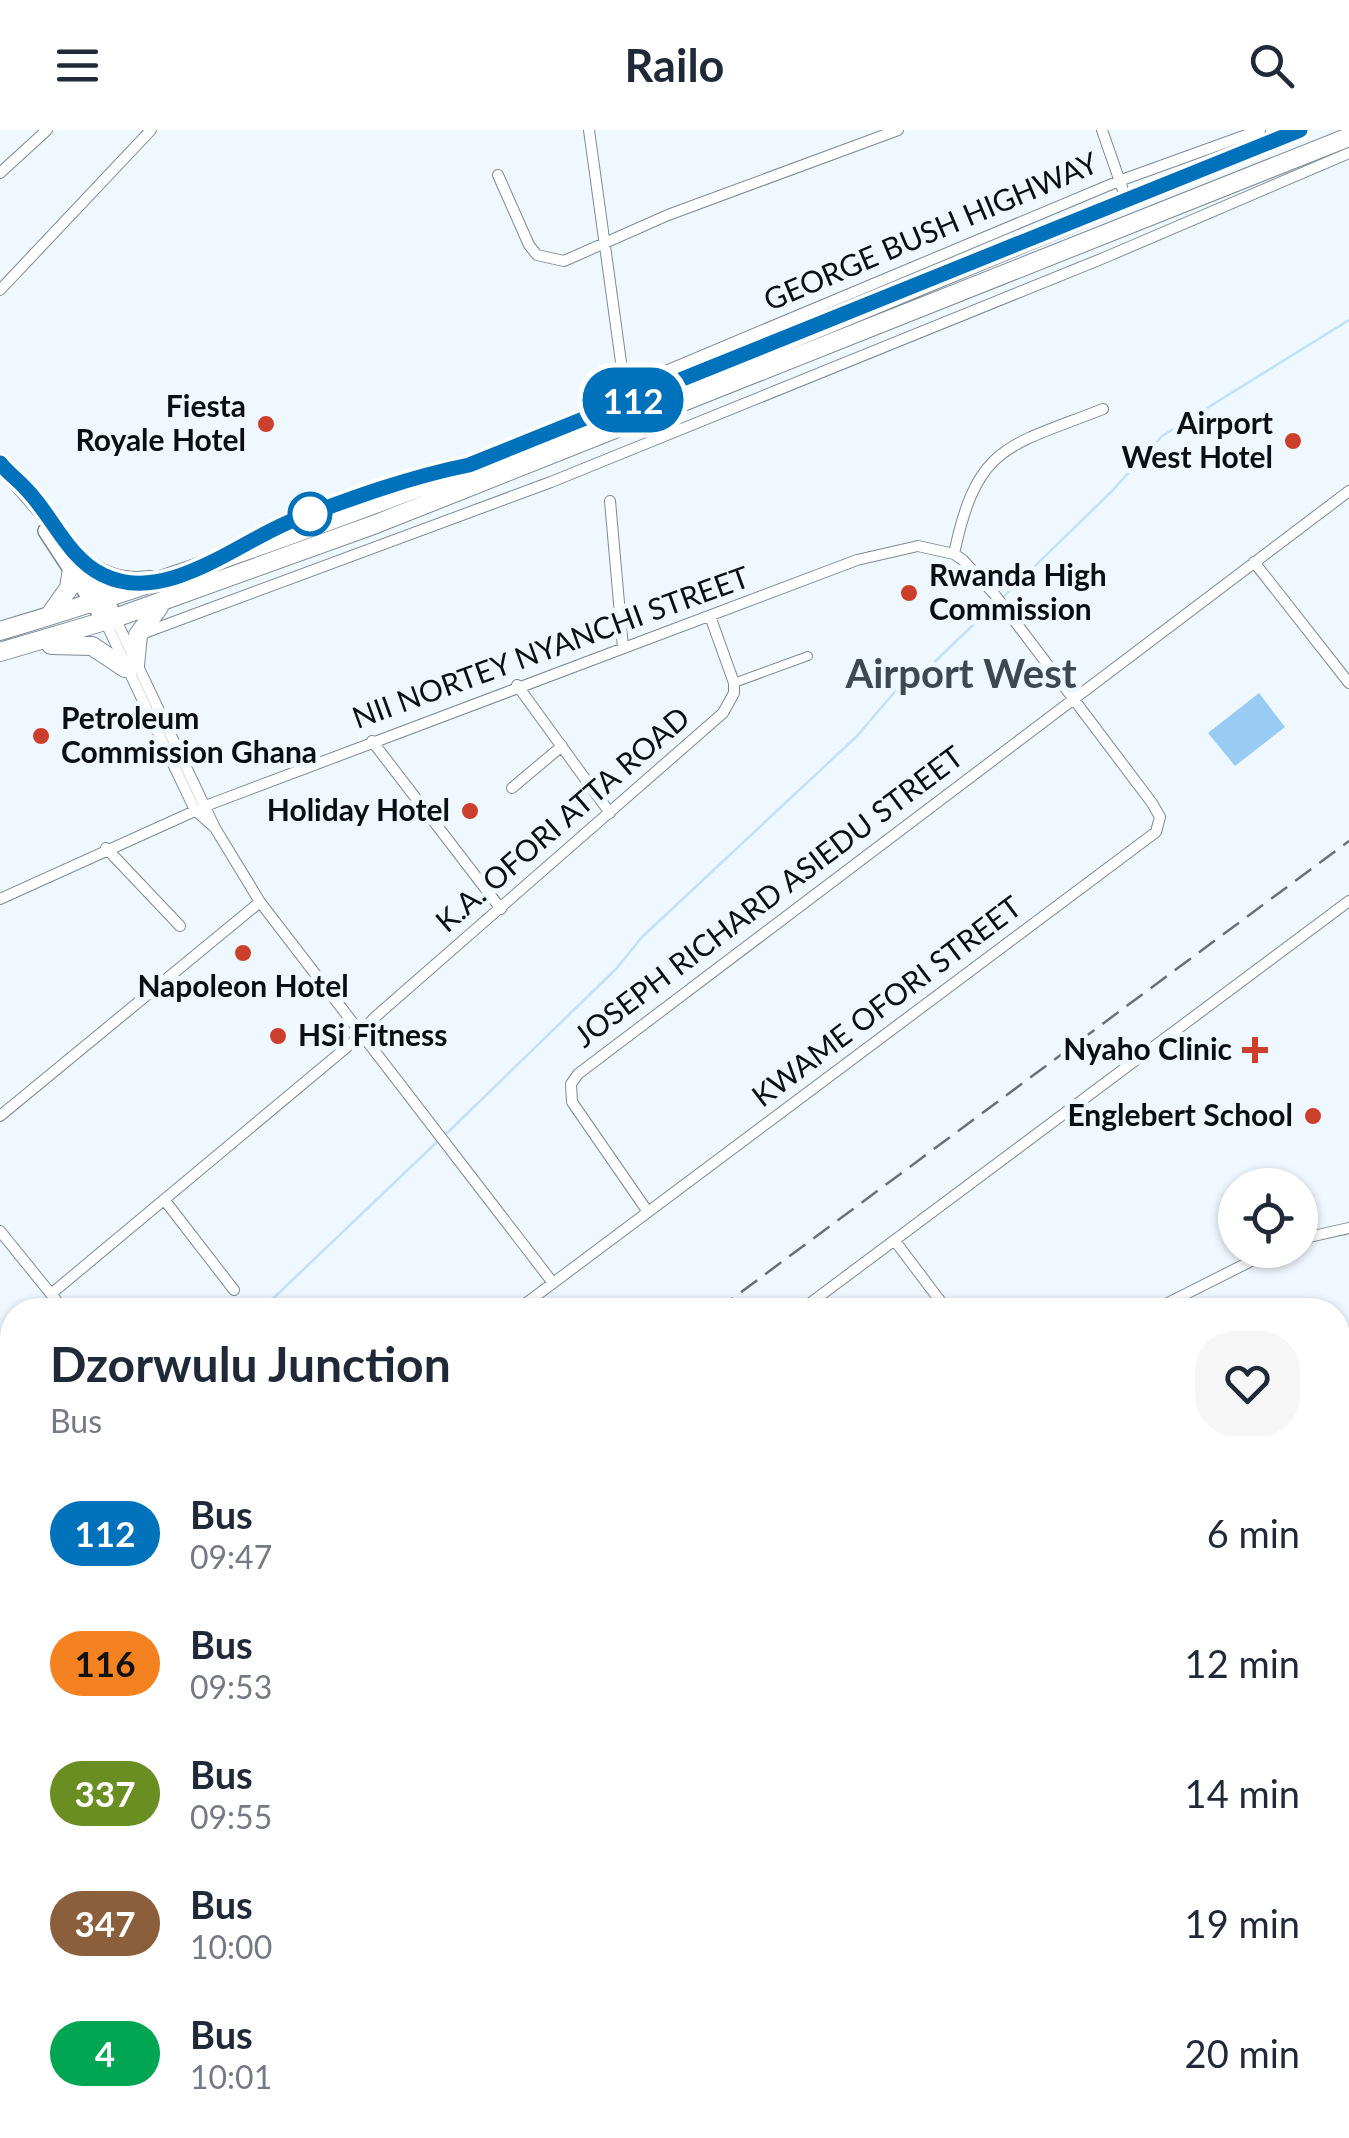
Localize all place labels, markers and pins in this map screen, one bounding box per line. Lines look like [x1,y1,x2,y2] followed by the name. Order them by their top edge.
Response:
[75,387,246,457] place label: Fiesta Royale Hotel
[1122,404,1273,474] place label: Airport West Hotel
[255,413,277,435] marker: Fiesta Royale Hotel
[1282,430,1304,452] marker: Airport West Hotel
[289,493,331,535] unlabelled marker
[929,556,1107,626] place label: Rwanda High Commission
[898,582,920,604] marker: Rwanda High Commission
[61,699,317,769] place label: Petroleum Commission Ghana
[30,725,52,747] marker: Petroleum Commission Ghana
[267,791,450,827] place label: Holiday Hotel
[459,800,481,822] marker: Holiday Hotel
[232,942,254,964] marker: Napoleon Hotel
[137,967,349,1003] place label: Napoleon Hotel
[298,1016,447,1052] place label: HSi Fitness
[267,1025,289,1047] marker: HSi Fitness
[1063,1030,1232,1066] place label: Nyaho Clinic
[1242,1037,1268,1063] marker: Nyaho Clinic
[1067,1096,1293,1132] place label: Englebert School
[1302,1105,1324,1127] marker: Englebert School

